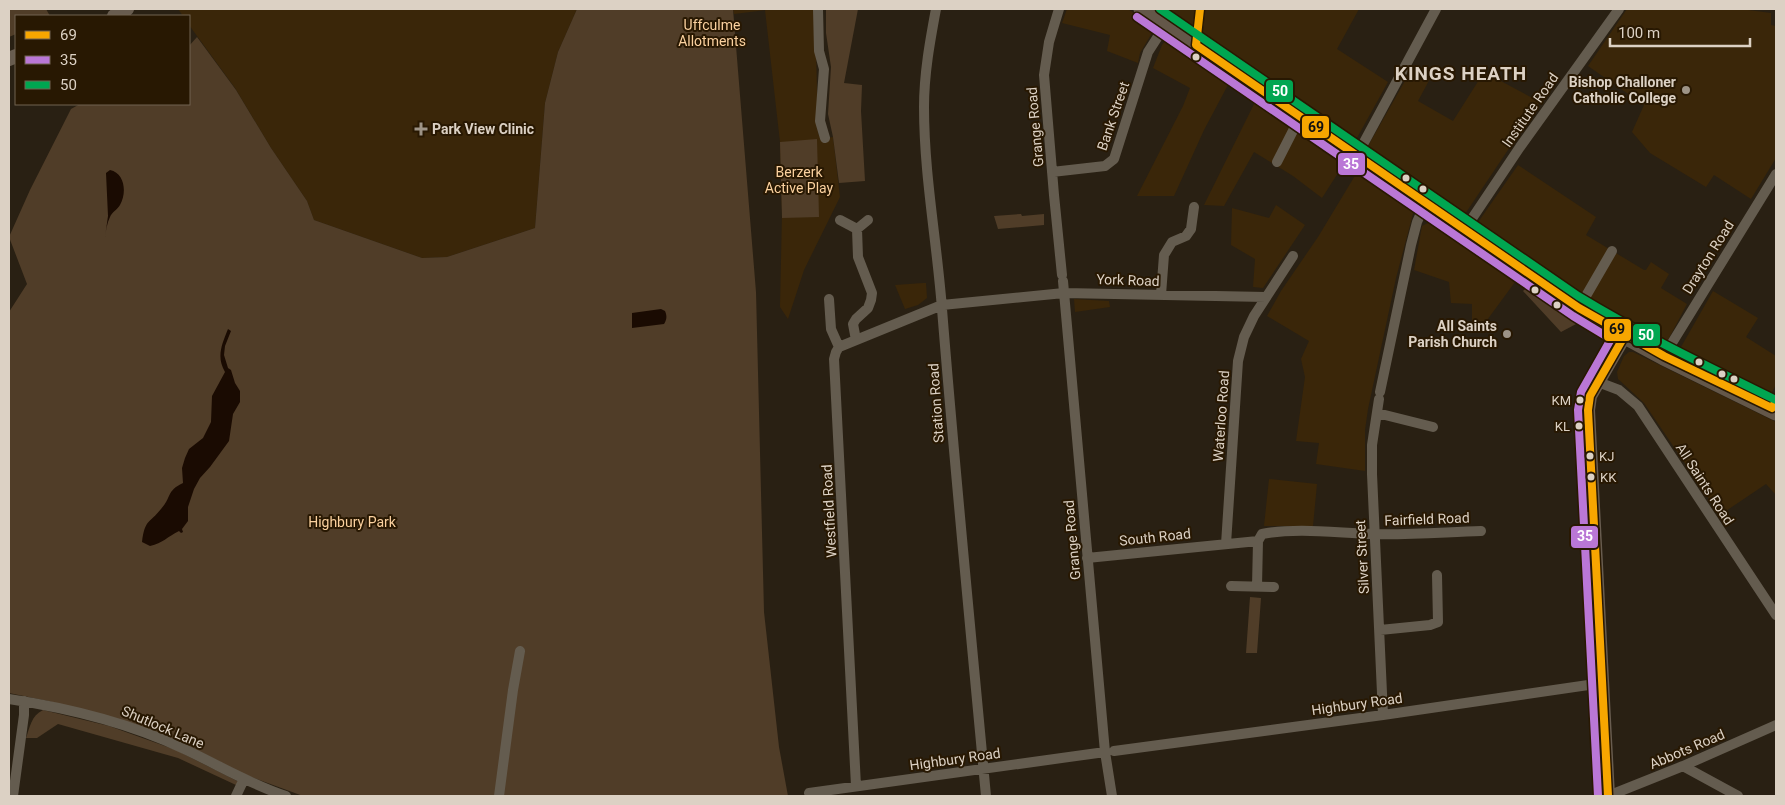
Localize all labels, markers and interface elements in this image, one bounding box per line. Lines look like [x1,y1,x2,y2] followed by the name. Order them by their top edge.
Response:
[15,15,190,105] legend
[1610,15,1750,47] scale bar
[678,17,746,49] park label: Uffculme Allotments
[1618,24,1660,42] text: 100 m
[60,26,77,44] text: 69
[60,51,77,69] text: 35
[1191,52,1201,62] unlabelled marker
[1395,62,1527,85] district label: KINGS HEATH
[1499,70,1561,150] street label: Institute Road
[1569,74,1676,106] place label: Bishop Challoner Catholic College
[60,76,77,94] text: 50
[1094,79,1132,152] street label: Bank Street
[1265,79,1294,103] line badge: 50
[1272,83,1288,99] text: 50
[1680,84,1692,96] marker: Bishop Challoner Catholic College
[1024,86,1046,168] street label: Grange Road
[1301,115,1330,139] line badge: 69
[1308,119,1324,135] text: 69
[432,121,534,137] place label: Park View Clinic
[414,122,428,136] marker: Park View Clinic
[1337,152,1366,176] line badge: 35
[1343,156,1359,172] text: 35
[765,164,834,196] park label: Berzerk Active Play
[1401,173,1411,183] unlabelled marker
[1418,184,1428,194] unlabelled marker
[1679,217,1737,297] street label: Drayton Road
[1096,271,1160,289] street label: York Road
[1530,285,1540,295] unlabelled marker
[1552,300,1562,310] unlabelled marker
[1408,318,1497,350] place label: All Saints Parish Church
[1603,318,1632,342] line badge: 69
[1609,321,1625,337] text: 69
[1632,323,1661,347] line badge: 50
[1638,327,1654,343] text: 50
[1501,328,1513,340] marker: All Saints Parish Church
[1694,357,1704,367] unlabelled marker
[925,363,947,443] street label: Station Road
[1717,369,1727,379] unlabelled marker
[1210,370,1232,462] street label: Waterloo Road
[1729,374,1739,384] unlabelled marker
[1551,393,1571,408] place label: KM
[1575,395,1585,405] marker: KM
[1555,419,1570,434] place label: KL
[1574,421,1584,431] marker: KL
[1673,440,1737,528] street label: All Saints Road
[1599,449,1614,464] place label: KJ
[1585,451,1595,461] marker: KJ
[819,464,839,558] street label: Westfield Road
[1600,470,1617,485] place label: KK
[1586,472,1596,482] marker: KK
[1061,499,1083,581] street label: Grange Road
[1384,510,1470,528] street label: Fairfield Road
[308,514,397,530] park label: Highbury Park
[1352,519,1372,595] street label: Silver Street
[1118,525,1192,549] street label: South Road
[1570,525,1599,549] line badge: 35
[1577,528,1593,544] text: 35
[1311,690,1403,718] street label: Highbury Road
[119,702,207,752] street label: Shutlock Lane
[1647,726,1727,772] street label: Abbots Road
[909,745,1001,773] street label: Highbury Road

